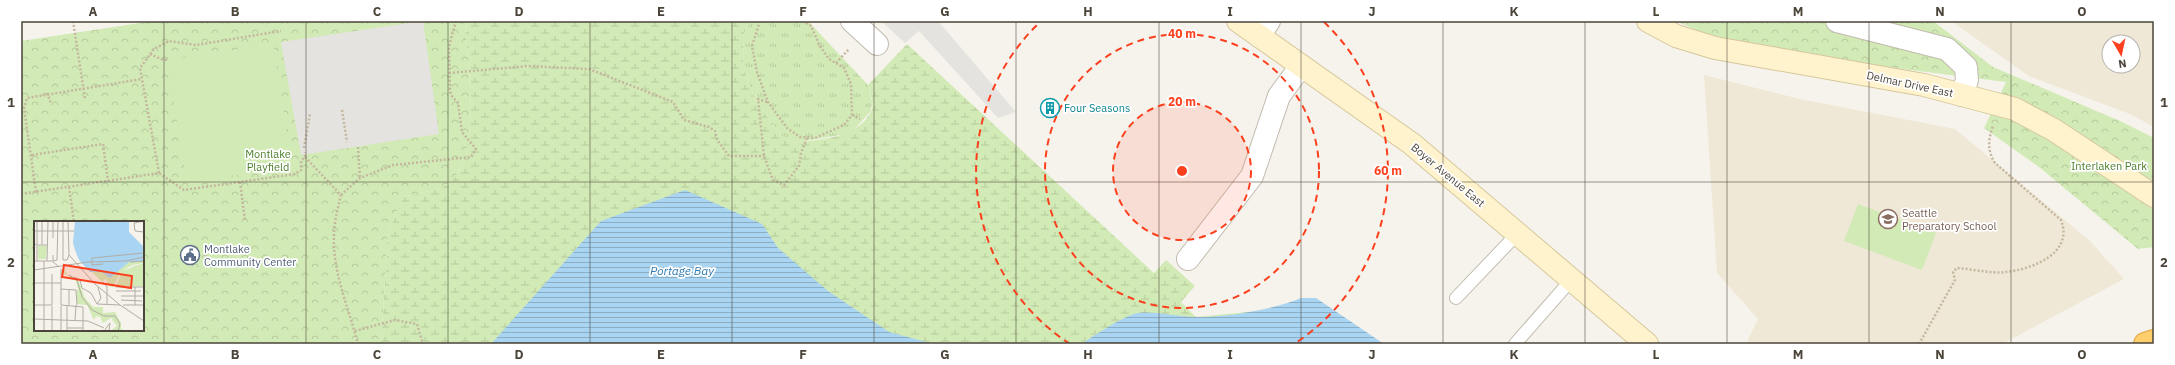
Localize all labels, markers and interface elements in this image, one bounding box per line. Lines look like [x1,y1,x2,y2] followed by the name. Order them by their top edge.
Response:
[89,3,98,20] text: A
[231,3,240,20] text: B
[373,3,382,20] text: C
[514,3,524,20] text: D
[657,3,665,20] text: E
[799,3,807,20] text: F
[940,3,950,20] text: G
[1083,3,1093,20] text: H
[1227,3,1233,20] text: I
[1368,3,1376,20] text: J
[1509,3,1519,20] text: K
[1653,3,1660,20] text: L
[1793,3,1803,20] text: M
[1935,3,1945,20] text: N
[2077,3,2087,20] text: O
[1168,26,1196,41] text: 40 m
[2101,34,2141,74] north arrow
[2118,56,2128,71] text: N
[1865,68,1955,100] street label: Delmar Drive East
[7,94,15,111] text: 1
[1168,94,1196,109] text: 20 m
[2160,94,2168,111] text: 1
[1039,97,1061,119] building icon: Four Seasons
[1064,101,1130,115] place label: Four Seasons
[1408,140,1488,210] street label: Boyer Avenue East
[245,147,291,174] park label: Montlake Playfield
[2071,159,2147,173] park label: Interlaken Park
[1374,163,1402,178] text: 60 m
[1175,164,1189,178] centre of rings
[1902,206,1996,233] place label: Seattle Preparatory School
[1877,208,1899,230] school or university icon: Seattle Preparatory School
[34,221,144,331] inset map
[204,242,296,269] place label: Montlake Community Center
[179,244,201,266] public building icon: Montlake Community Center
[7,254,15,271] text: 2
[2160,254,2168,271] text: 2
[650,263,715,278] water label: Portage Bay
[89,346,98,363] text: A
[231,346,240,363] text: B
[373,346,382,363] text: C
[514,346,524,363] text: D
[657,346,665,363] text: E
[799,346,807,363] text: F
[940,346,950,363] text: G
[1083,346,1093,363] text: H
[1227,346,1233,363] text: I
[1368,346,1376,363] text: J
[1509,346,1519,363] text: K
[1653,346,1660,363] text: L
[1793,346,1803,363] text: M
[1935,346,1945,363] text: N
[2077,346,2087,363] text: O

